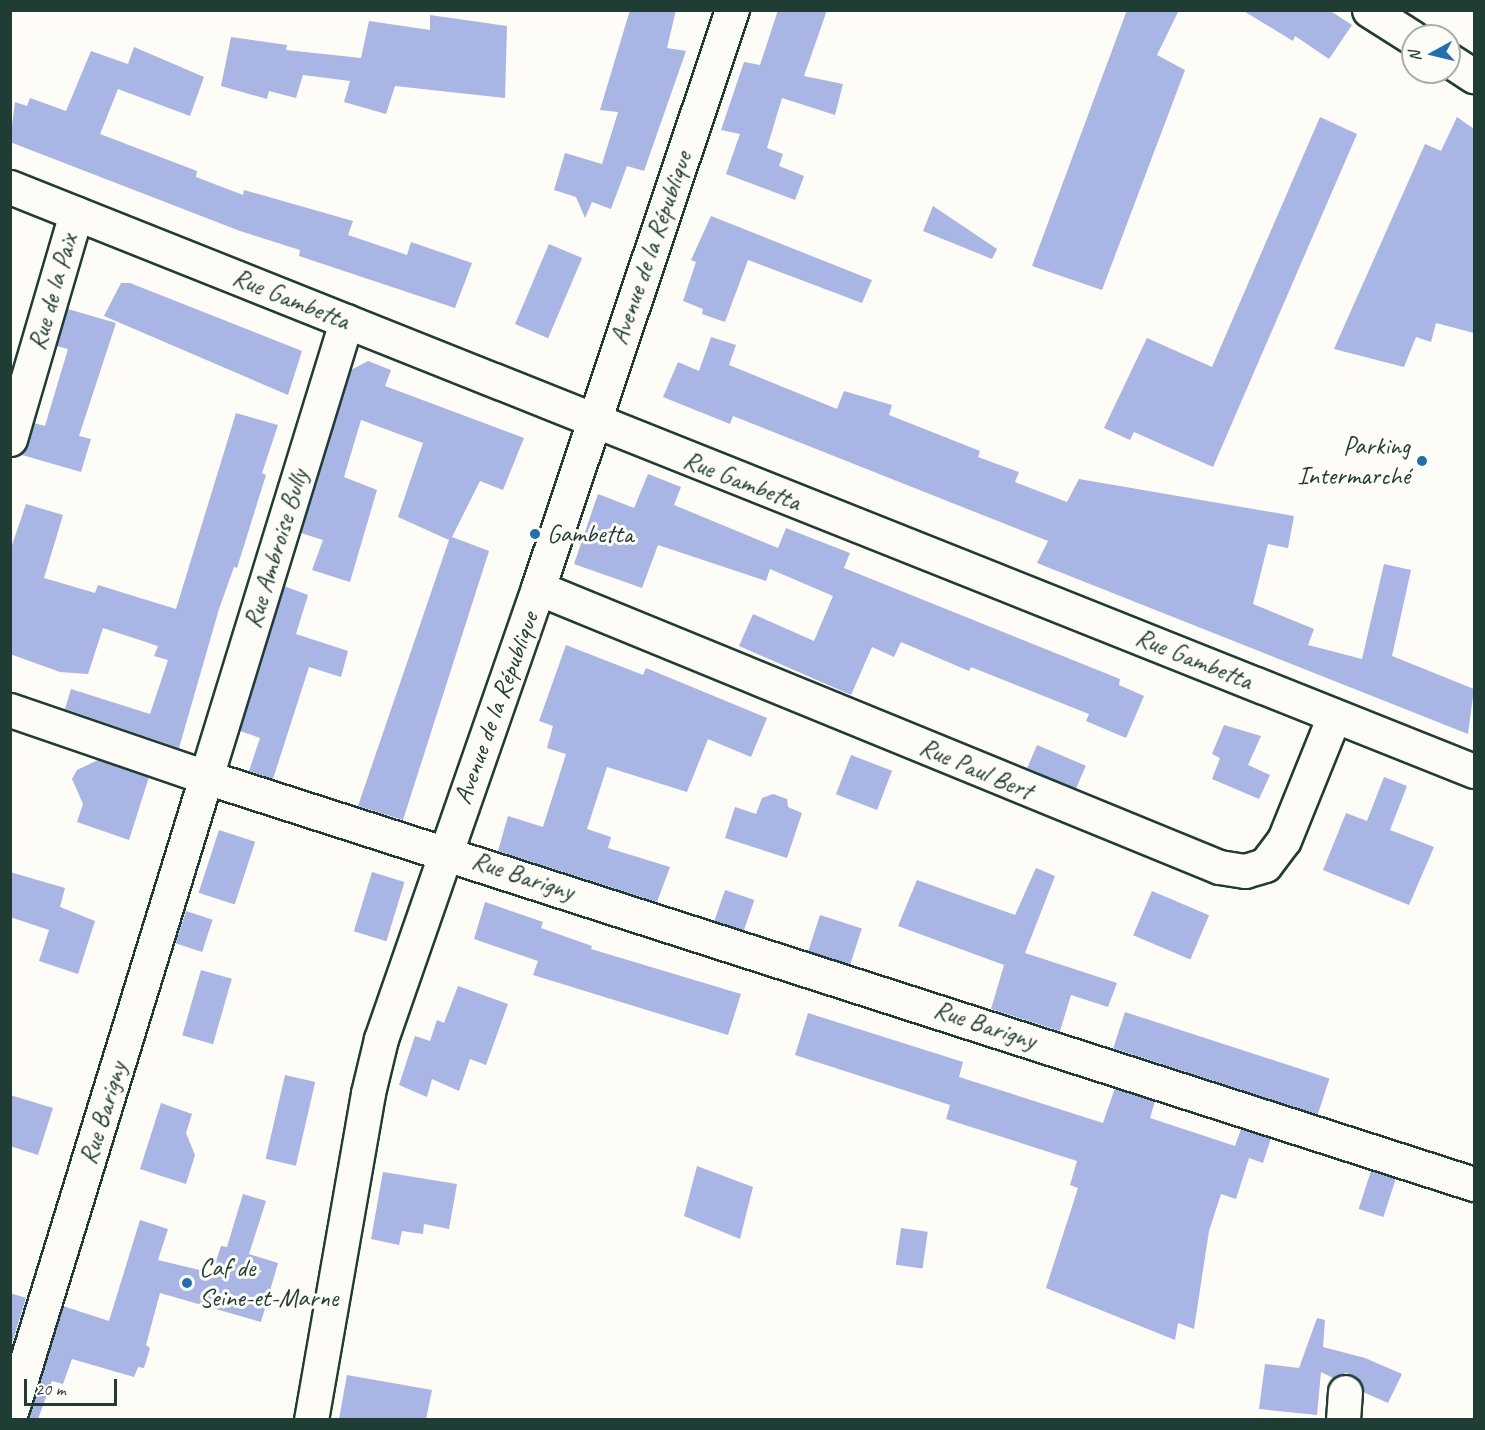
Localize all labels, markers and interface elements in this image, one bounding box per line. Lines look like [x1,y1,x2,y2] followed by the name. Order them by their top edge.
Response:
[1401,24,1461,84] north arrow
[1405,50,1426,63] text: N
[603,147,699,349] street label: Avenue de la République
[21,230,85,354] street label: Rue de la Paix
[228,261,354,337] street label: Rue Gambetta
[1297,430,1410,491] place label: Parking Intermarché
[679,444,805,518] street label: Rue Gambetta
[1415,454,1429,468] marker: Parking Intermarché
[237,466,315,632] street label: Rue Ambroise Bully
[547,518,633,550] place label: Gambetta
[528,527,542,541] marker: Gambetta
[447,607,545,809] street label: Avenue de la République
[1131,621,1257,697] street label: Rue Gambetta
[915,731,1037,807] street label: Rue Paul Bert
[468,845,578,907] street label: Rue Barigny
[930,994,1040,1056] street label: Rue Barigny
[73,1058,133,1168] street label: Rue Barigny
[199,1252,338,1314] place label: Caf de Seine-et-Marne
[180,1276,194,1290] marker: Caf de Seine-et-Marne
[27,1367,120,1405] scale bar
[35,1378,66,1400] text: 20 m

